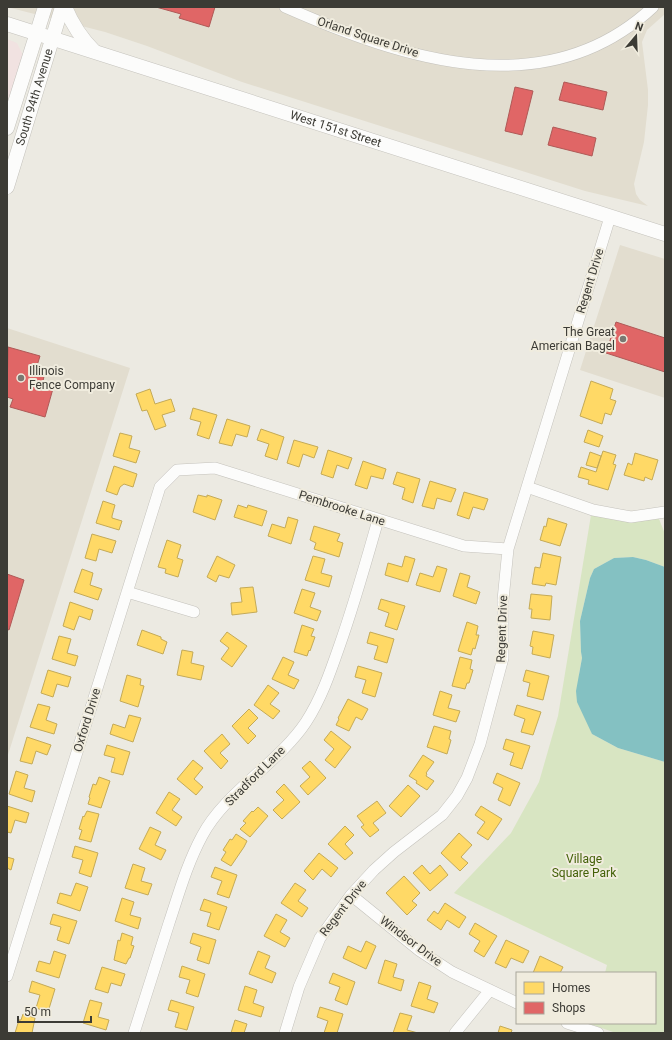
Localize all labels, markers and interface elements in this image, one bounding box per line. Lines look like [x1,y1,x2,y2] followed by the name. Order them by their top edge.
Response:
[316,14,420,60] street label: Orland Square Drive
[616,16,656,56] north arrow
[633,20,645,35] text: N
[13,47,56,147] street label: South 94th Avenue
[288,108,383,150] street label: West 151st Street
[573,247,607,315] street label: Regent Drive
[531,325,615,353] place label: The Great American Bagel
[618,334,628,344] marker: The Great American Bagel
[29,364,115,392] place label: Illinois Fence Company
[16,373,26,383] marker: Illinois Fence Company
[297,487,387,529] street label: Pembrooke Lane
[494,595,510,663] street label: Regent Drive
[71,686,103,754] street label: Oxford Drive
[222,743,288,809] street label: Stradford Lane
[552,852,617,880] park label: Village Square Park
[317,877,369,939] street label: Regent Drive
[377,913,445,969] street label: Windsor Drive
[516,972,656,1024] legend
[552,981,590,995] text: Homes
[18,998,91,1024] scale bar
[552,1001,586,1015] text: Shops
[24,1005,51,1019] text: 50 m

